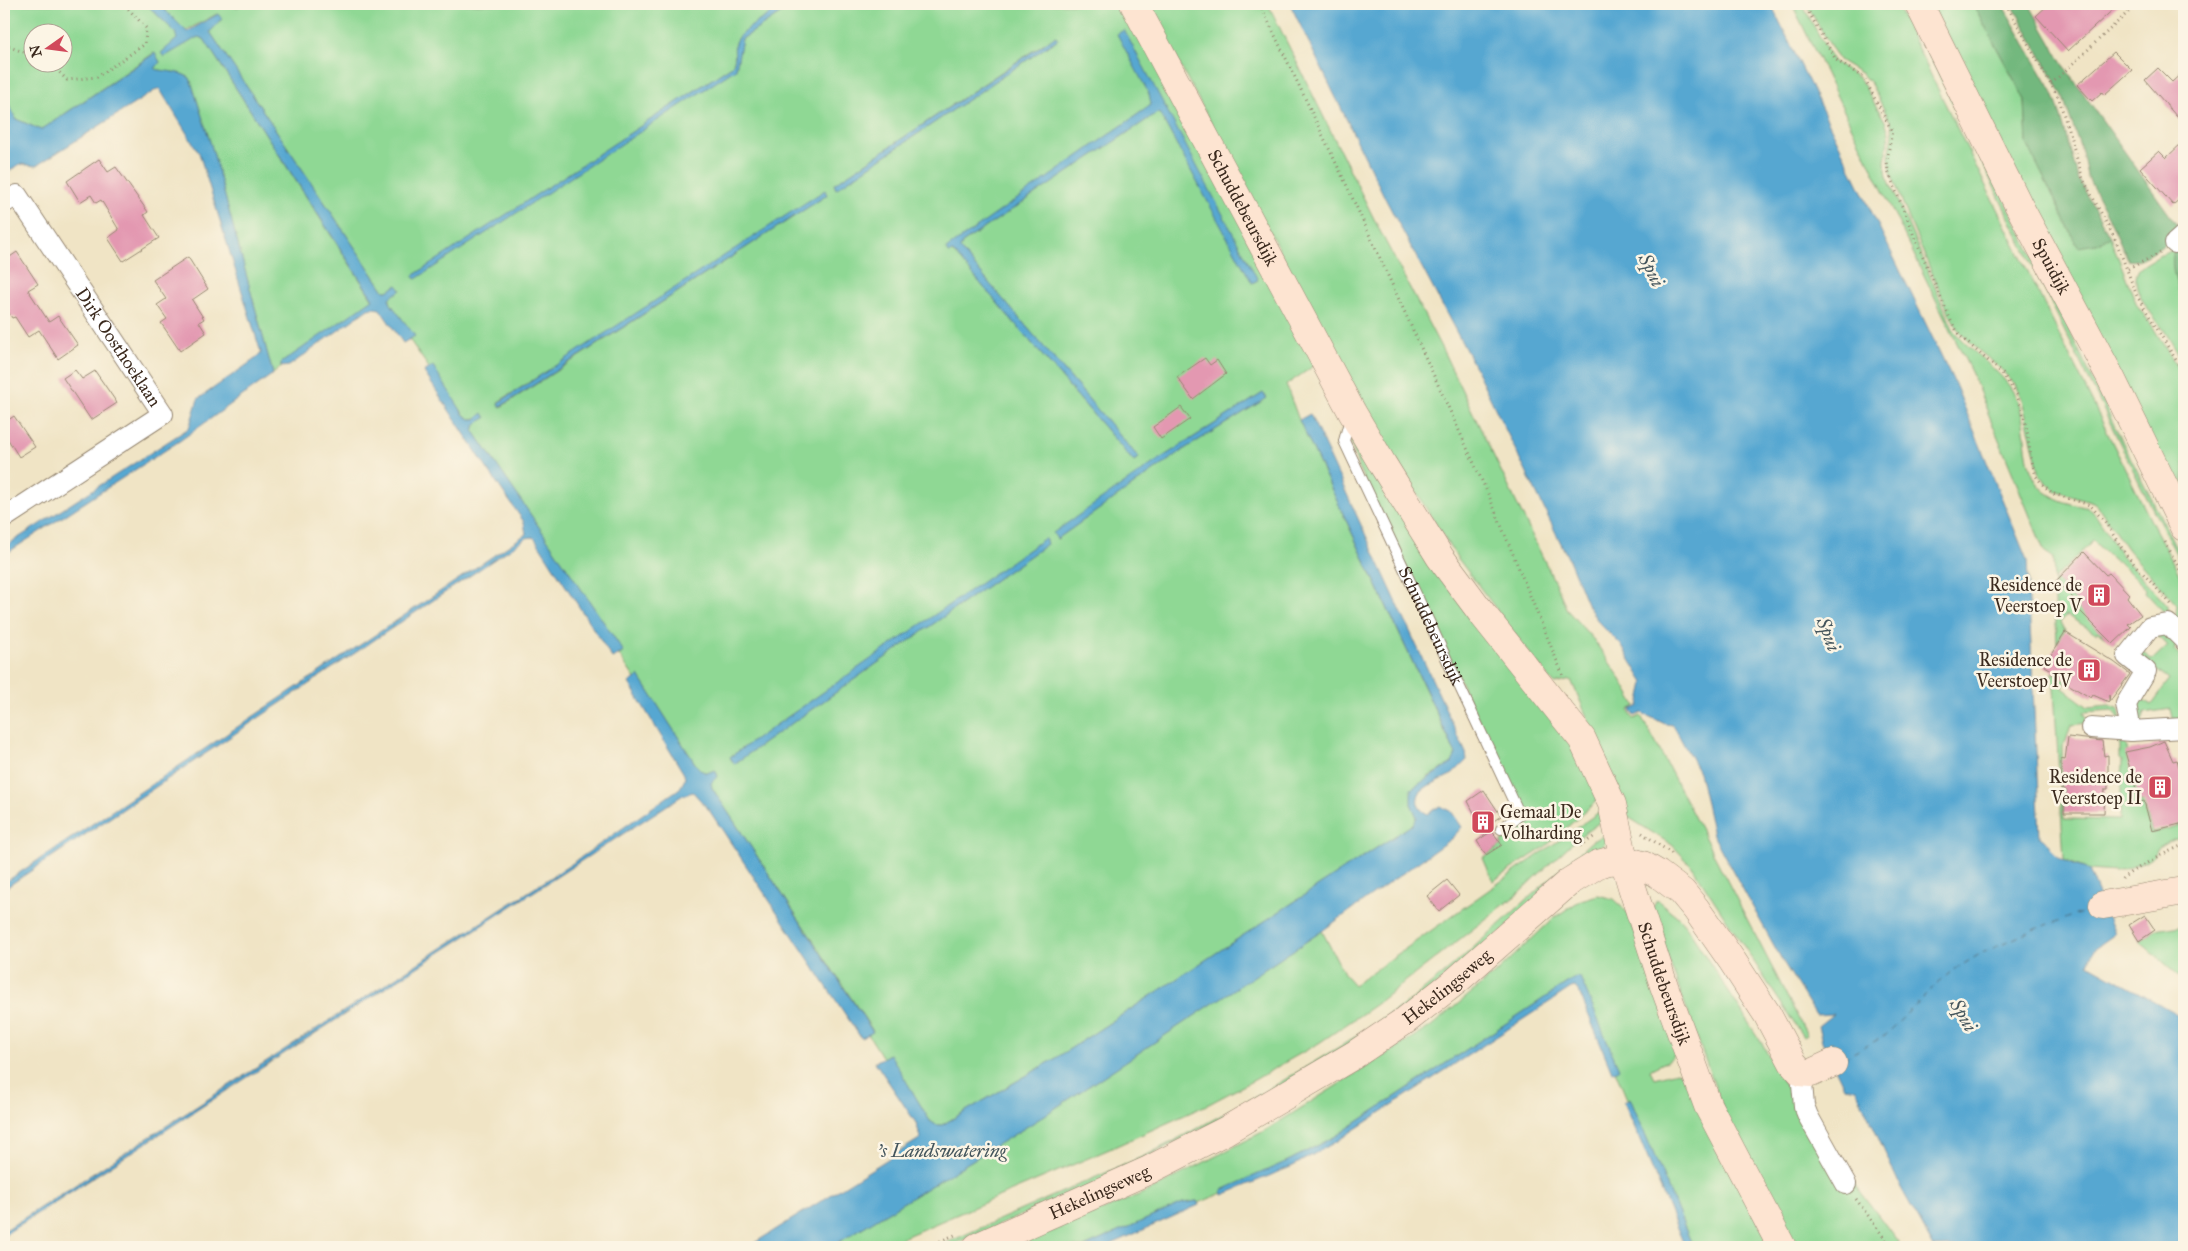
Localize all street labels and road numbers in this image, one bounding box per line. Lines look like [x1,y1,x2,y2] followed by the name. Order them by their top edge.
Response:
[1203,146,1283,270] street label: Schuddebeursdijk
[2027,235,2076,299] street label: Spuidijk
[71,283,166,411] street label: Dirk Oosthoeklaan
[1394,563,1469,689] street label: Schuddebeursdijk
[1633,919,1696,1049] street label: Schuddebeursdijk
[1398,944,1497,1030] street label: Hekelingseweg
[1045,1160,1154,1224] street label: Hekelingseweg

